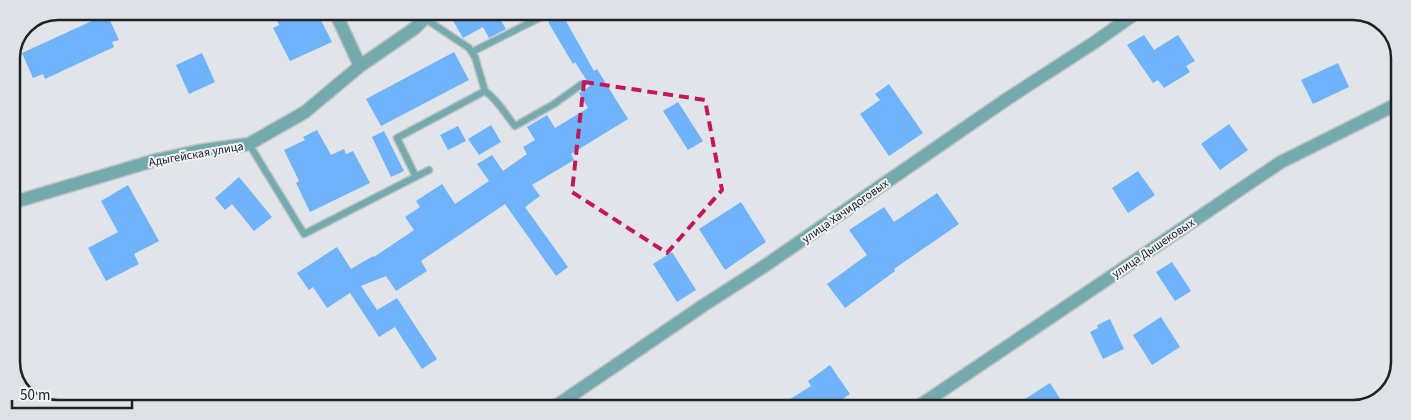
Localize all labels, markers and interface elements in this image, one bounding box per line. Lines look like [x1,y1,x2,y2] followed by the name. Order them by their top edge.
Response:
[147,138,245,171] street label: Адыгейская улица
[799,175,893,248] street label: улица Хачидоговых
[1109,214,1199,282] street label: улица Дышековых
[12,378,132,410] scale bar
[20,385,50,406] text: 50 m

